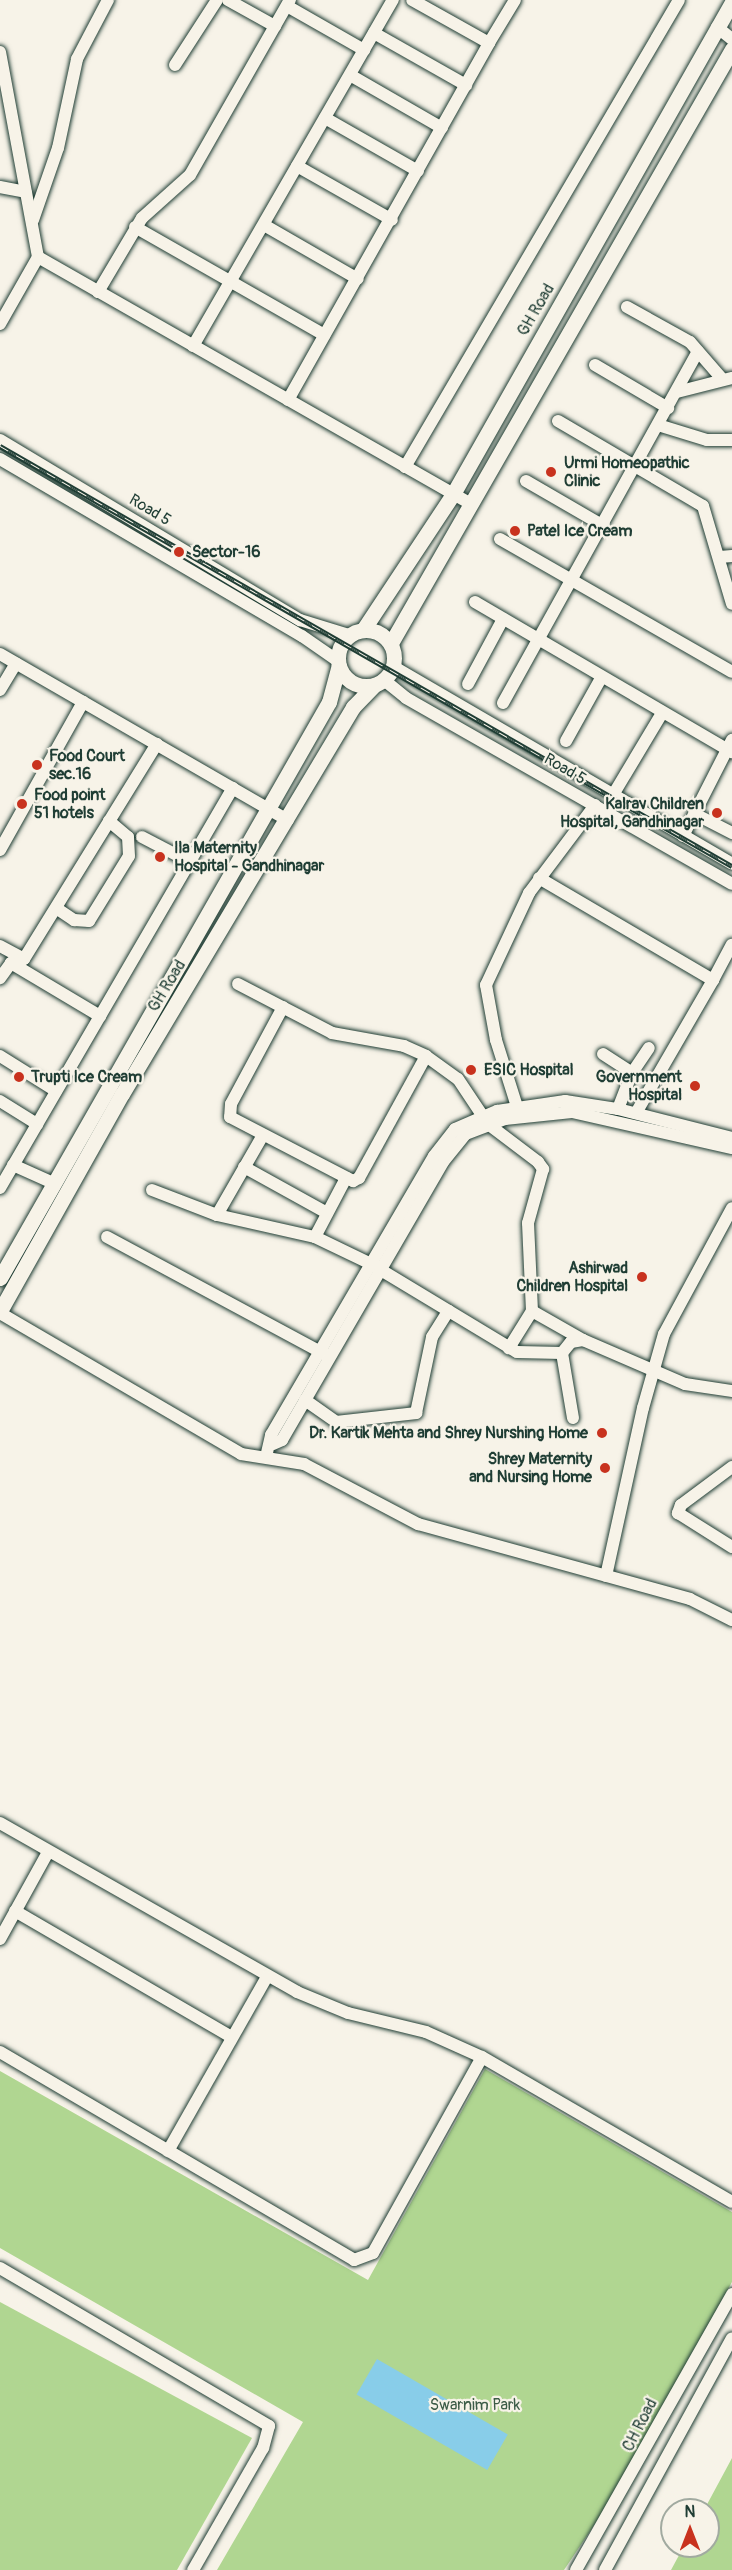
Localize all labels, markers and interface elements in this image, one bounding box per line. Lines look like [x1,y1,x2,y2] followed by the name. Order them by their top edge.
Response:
[513,281,559,339] street label: GH Road
[564,453,690,491] place label: Urmi Homeopathic Clinic
[542,463,560,481] marker: Urmi Homeopathic Clinic
[126,490,174,530] street label: Road 5
[527,521,632,541] place label: Patel Ice Cream
[508,524,522,538] marker: Patel Ice Cream
[192,542,260,562] place label: Sector-16
[170,543,188,561] marker: Sector-16
[49,746,125,784] place label: Food Court sec.16
[541,749,589,789] street label: Road 5
[30,758,44,772] marker: Food Court sec.16
[34,785,106,823] place label: Food point 51 hotels
[560,794,704,832] place label: Kalrav Children Hospital, Gandhinagar
[15,797,29,811] marker: Food point 51 hotels
[708,804,726,822] marker: Kalrav Children Hospital, Gandhinagar
[174,838,324,876] place label: Ila Maternity Hospital - Gandhinagar
[151,848,169,866] marker: Ila Maternity Hospital - Gandhinagar
[144,957,190,1015] street label: GH Road
[484,1060,573,1080] place label: ESIC Hospital
[462,1061,480,1079] marker: ESIC Hospital
[31,1067,142,1087] place label: Trupti Ice Cream
[596,1067,682,1105] place label: Government Hospital
[12,1070,26,1084] marker: Trupti Ice Cream
[686,1077,704,1095] marker: Government Hospital
[517,1258,628,1296] place label: Ashirwad Children Hospital
[633,1268,651,1286] marker: Ashirwad Children Hospital
[309,1423,588,1443] place label: Dr. Kartik Mehta and Shrey Nurshing Home
[593,1424,611,1442] marker: Dr. Kartik Mehta and Shrey Nurshing Home
[469,1449,592,1487] place label: Shrey Maternity and Nursing Home
[596,1459,614,1477] marker: Shrey Maternity and Nursing Home
[430,2395,520,2415] park label: Swarnim Park
[619,2395,661,2455] street label: CH Road
[660,2498,720,2558] north arrow
[685,2502,695,2522] text: N

